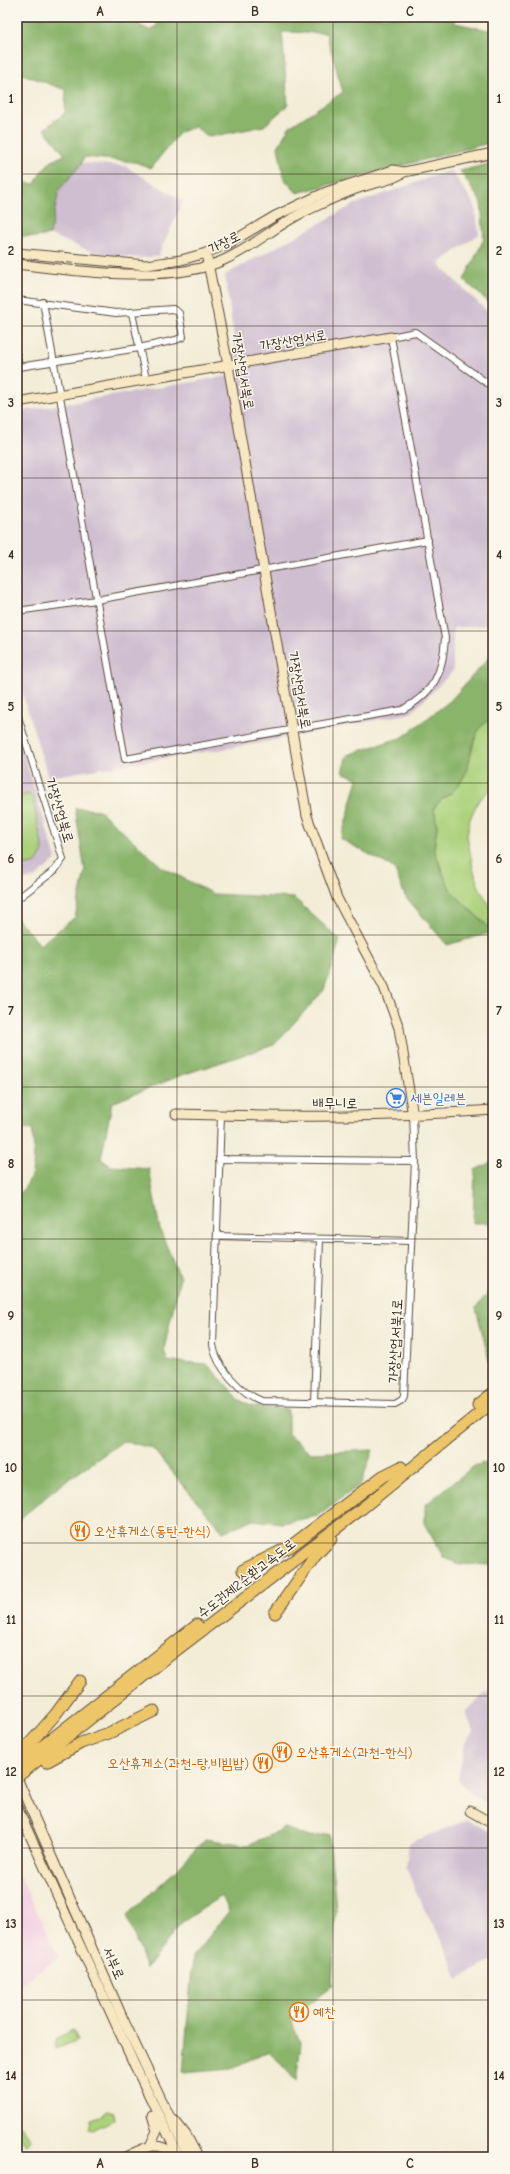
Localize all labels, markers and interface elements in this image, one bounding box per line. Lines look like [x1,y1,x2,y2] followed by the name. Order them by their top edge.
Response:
[96,4,104,19] text: A
[251,4,259,19] text: B
[406,4,414,19] text: C
[8,91,14,106] text: 1
[496,91,502,106] text: 1
[205,227,243,258] street label: 가장로
[8,243,14,258] text: 2
[496,243,502,258] text: 2
[258,326,328,355] street label: 가장산업서로
[227,331,258,411] street label: 가장산업서북로
[8,395,14,410] text: 3
[496,395,502,410] text: 3
[8,547,14,562] text: 4
[496,547,502,562] text: 4
[284,650,315,730] street label: 가장산업서북로
[8,699,15,714] text: 5
[496,699,503,714] text: 5
[42,775,78,845] street label: 가장산업북로
[8,851,15,866] text: 6
[496,851,503,866] text: 6
[8,1003,14,1018] text: 7
[496,1003,502,1018] text: 7
[385,1087,407,1109] supermarket icon: 세븐일레븐
[410,1090,466,1107] place label: 세븐일레븐
[312,1095,358,1112] street label: 배무니로
[8,1156,14,1171] text: 8
[496,1156,502,1171] text: 8
[385,1298,406,1384] street label: 가장산업서북1로
[8,1308,15,1323] text: 9
[496,1308,503,1323] text: 9
[5,1460,17,1475] text: 10
[493,1460,505,1475] text: 10
[69,1520,91,1542] restaurant icon: 오산휴게소(동탄-한식)
[94,1523,211,1540] place label: 오산휴게소(동탄-한식)
[194,1535,299,1622] street label: 수도권제2순환고속도로
[6,1612,16,1627] text: 11
[494,1612,504,1627] text: 11
[271,1741,293,1763] restaurant icon: 오산휴게소(과천-한식)
[296,1744,413,1761] place label: 오산휴게소(과천-한식)
[252,1752,274,1774] restaurant icon: 오산휴게소(과천-탕,비빔밥)
[107,1755,249,1772] place label: 오산휴게소(과천-탕,비빔밥)
[5,1764,17,1779] text: 12
[493,1764,505,1779] text: 12
[5,1916,17,1931] text: 13
[493,1916,505,1931] text: 13
[99,1944,128,1982] street label: 서부로
[288,2001,310,2023] restaurant icon: 예찬
[313,2004,336,2021] place label: 예찬
[5,2068,17,2083] text: 14
[493,2068,505,2083] text: 14
[96,2156,104,2171] text: A
[251,2156,259,2171] text: B
[406,2156,414,2171] text: C

